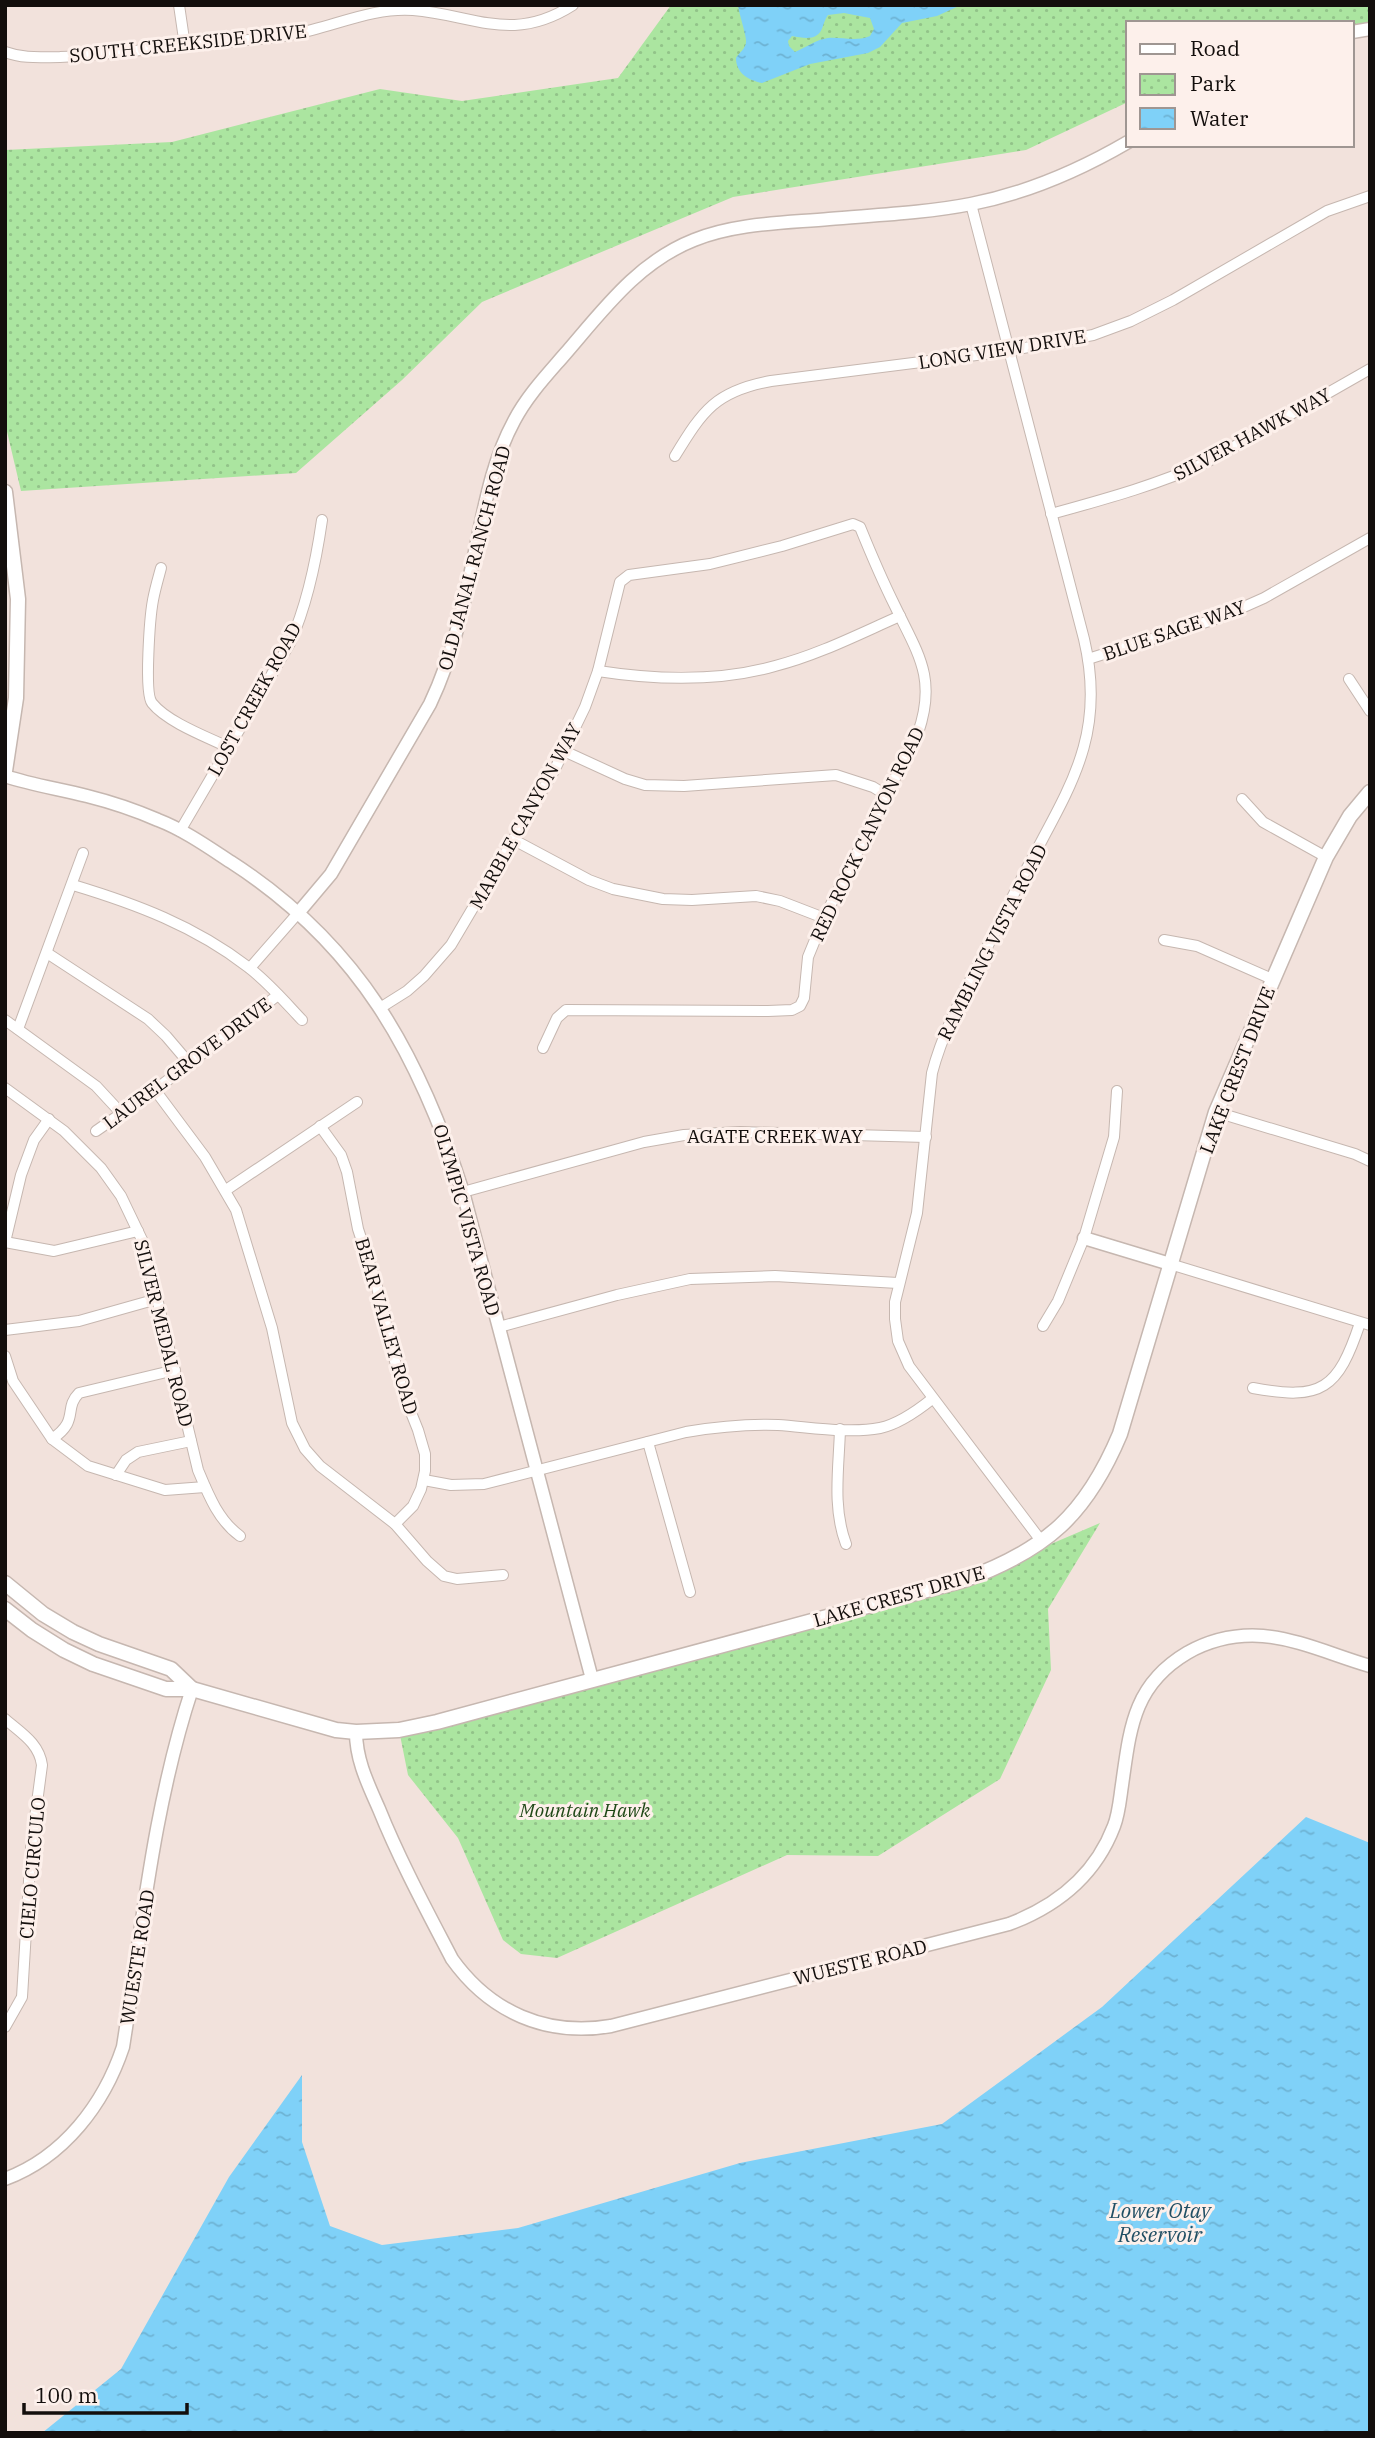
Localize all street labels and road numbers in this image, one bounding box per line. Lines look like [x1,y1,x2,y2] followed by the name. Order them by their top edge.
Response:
[68,19,308,67] street label: SOUTH CREEKSIDE DRIVE
[917,324,1087,374] street label: LONG VIEW DRIVE
[1169,382,1335,486] street label: SILVER HAWK WAY
[432,443,516,673] street label: OLD JANAL RANCH ROAD
[1099,594,1249,666] street label: BLUE SAGE WAY
[202,618,306,780] street label: LOST CREEK ROAD
[464,719,586,913] street label: MARBLE CANYON WAY
[805,723,929,945] street label: RED ROCK CANYON ROAD
[932,840,1052,1044] street label: RAMBLING VISTA ROAD
[1194,983,1280,1157] street label: LAKE CREST DRIVE
[98,992,276,1134] street label: LAUREL GROVE DRIVE
[428,1121,506,1319] street label: OLYMPIC VISTA ROAD
[687,1124,863,1148] street label: AGATE CREEK WAY
[350,1235,424,1417] street label: BEAR VALLEY ROAD
[129,1237,199,1429] street label: SILVER MEDAL ROAD
[811,1560,987,1632] street label: LAKE CREST DRIVE
[14,1796,50,1940] street label: CIELO CIRCULO
[114,1888,160,2026] street label: WUESTE ROAD
[791,1934,929,1990] street label: WUESTE ROAD

